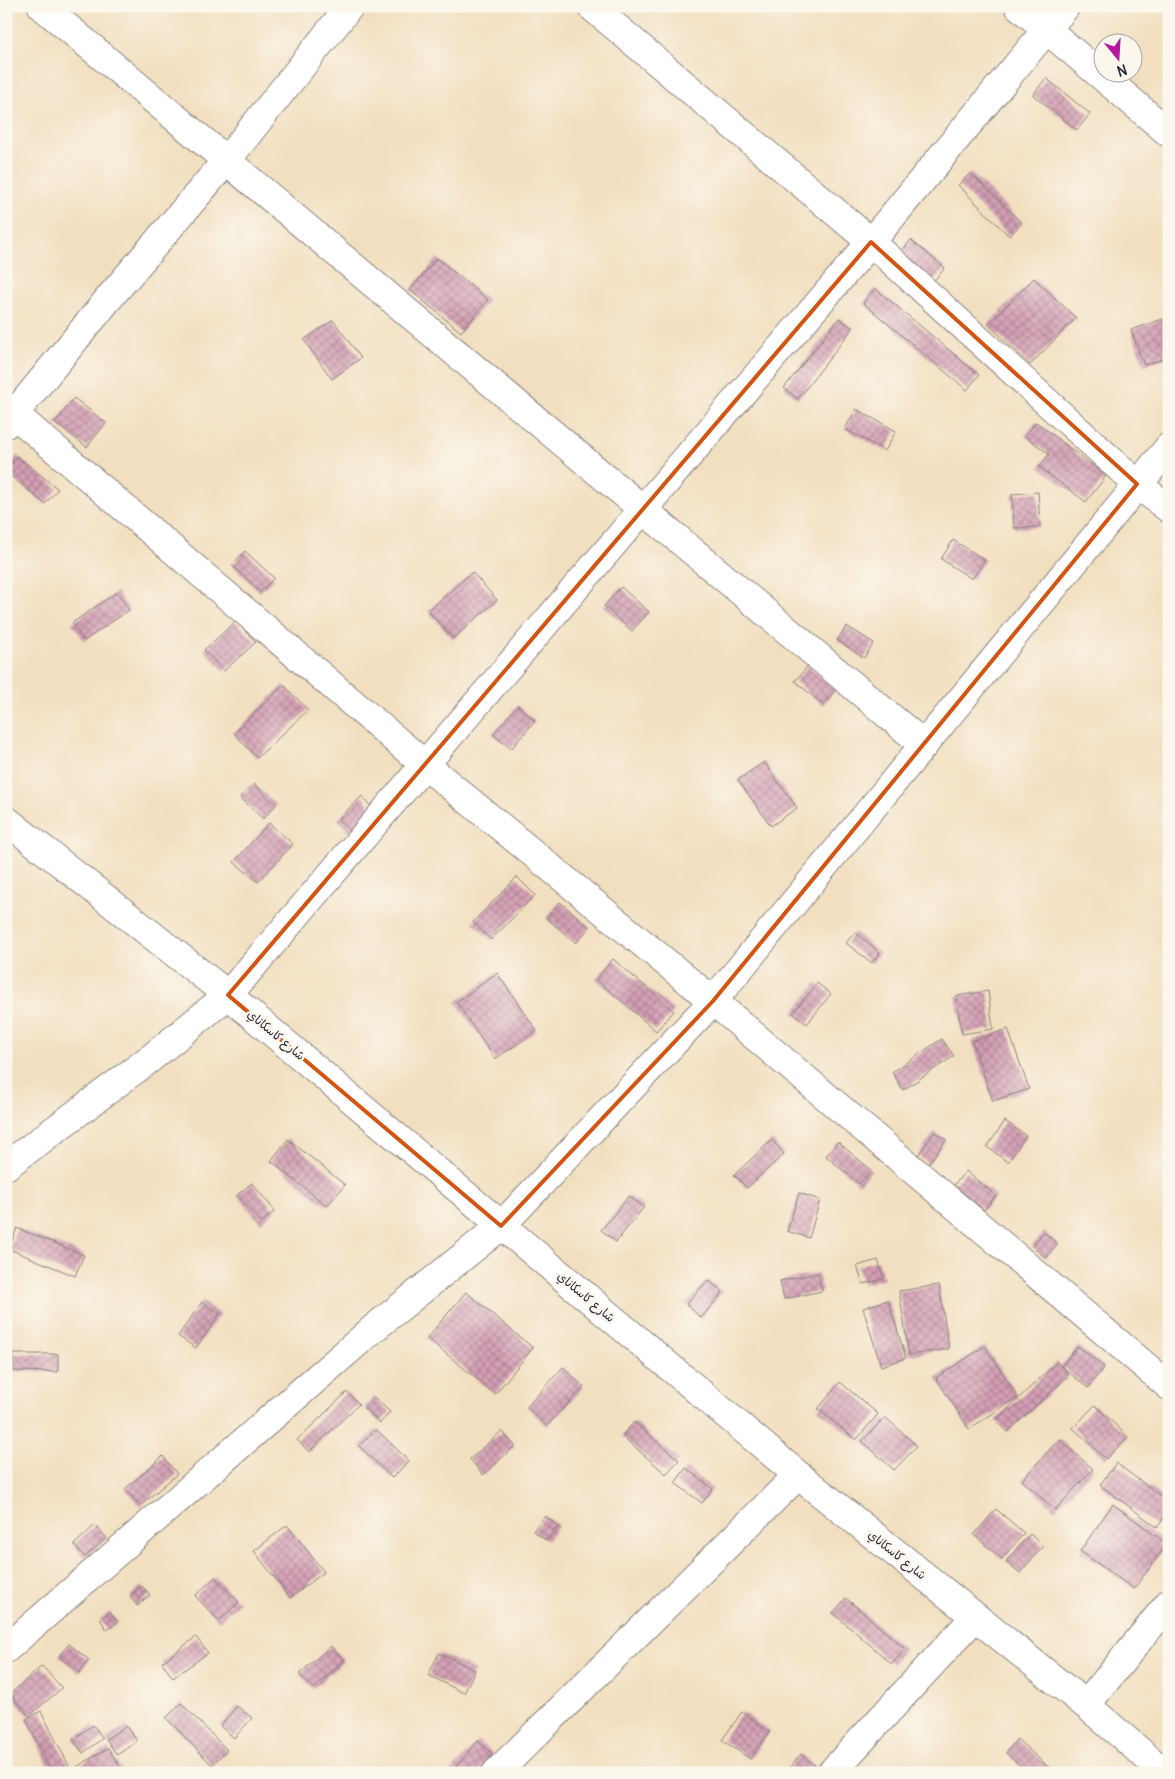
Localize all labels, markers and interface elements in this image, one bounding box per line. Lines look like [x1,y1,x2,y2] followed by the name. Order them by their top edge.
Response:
[1092,32,1142,82] north arrow
[1115,60,1129,80] text: N
[243,1006,308,1064] street label: شارع كاسكاناي
[553,1268,618,1326] street label: شارع كاسكاناي
[864,1527,929,1584] street label: شارع كاسكاناي

